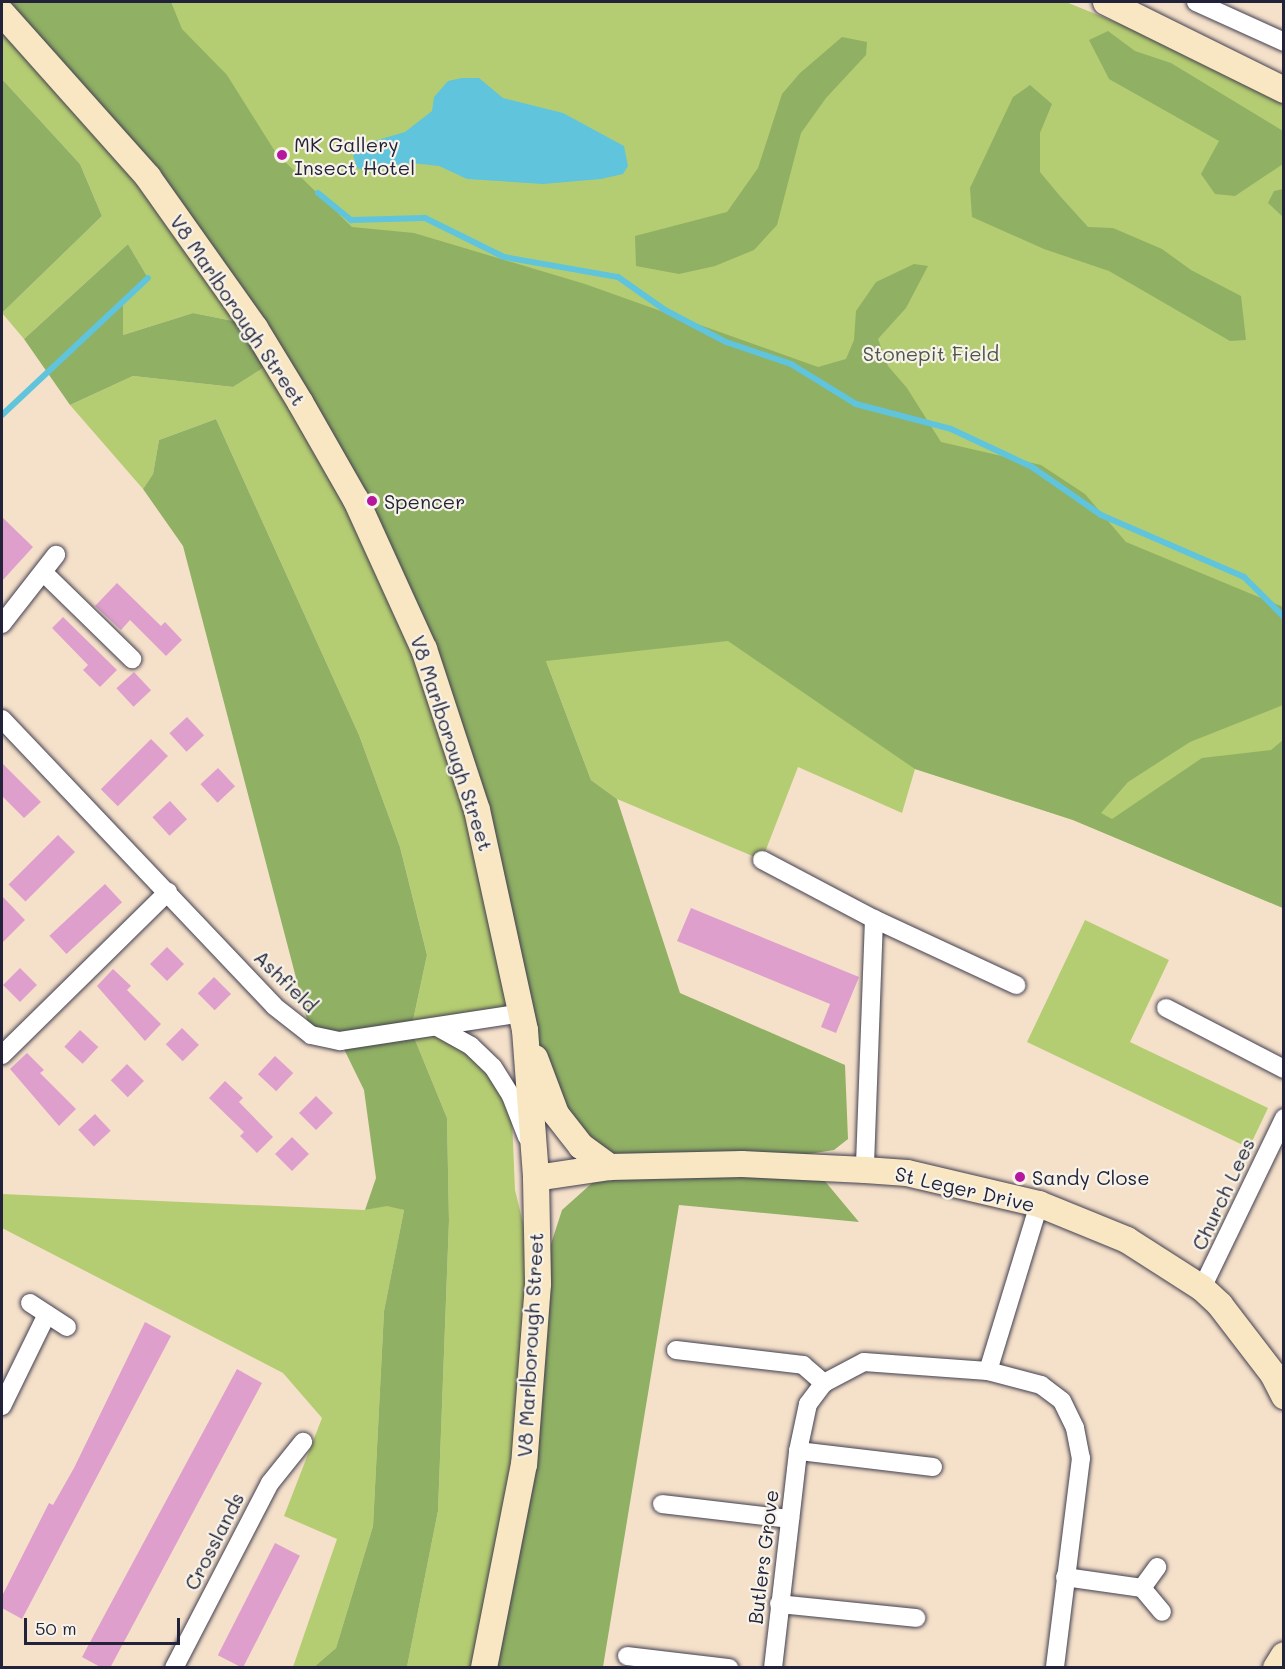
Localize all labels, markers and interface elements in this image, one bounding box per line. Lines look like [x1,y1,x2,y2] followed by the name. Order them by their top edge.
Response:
[294,132,415,179] place label: MK Gallery Insect Hotel
[275,148,289,162] marker: MK Gallery Insect Hotel
[165,210,311,410] street label: V8 Marlborough Street
[863,341,999,365] park label: Stonepit Field
[384,489,465,513] place label: Spencer
[365,494,379,508] marker: Spencer
[406,632,498,854] street label: V8 Marlborough Street
[249,945,323,1017] street label: Ashfield
[1187,1134,1259,1254] street label: Church Lees
[893,1161,1037,1217] street label: St Leger Drive
[1032,1165,1150,1189] place label: Sandy Close
[1013,1170,1027,1184] marker: Sandy Close
[512,1232,548,1458] street label: V8 Marlborough Street
[179,1488,249,1594] street label: Crosslands
[743,1488,783,1626] street label: Butlers Grove
[27,1606,183,1644] scale bar
[35,1616,77,1640] text: 50 m

